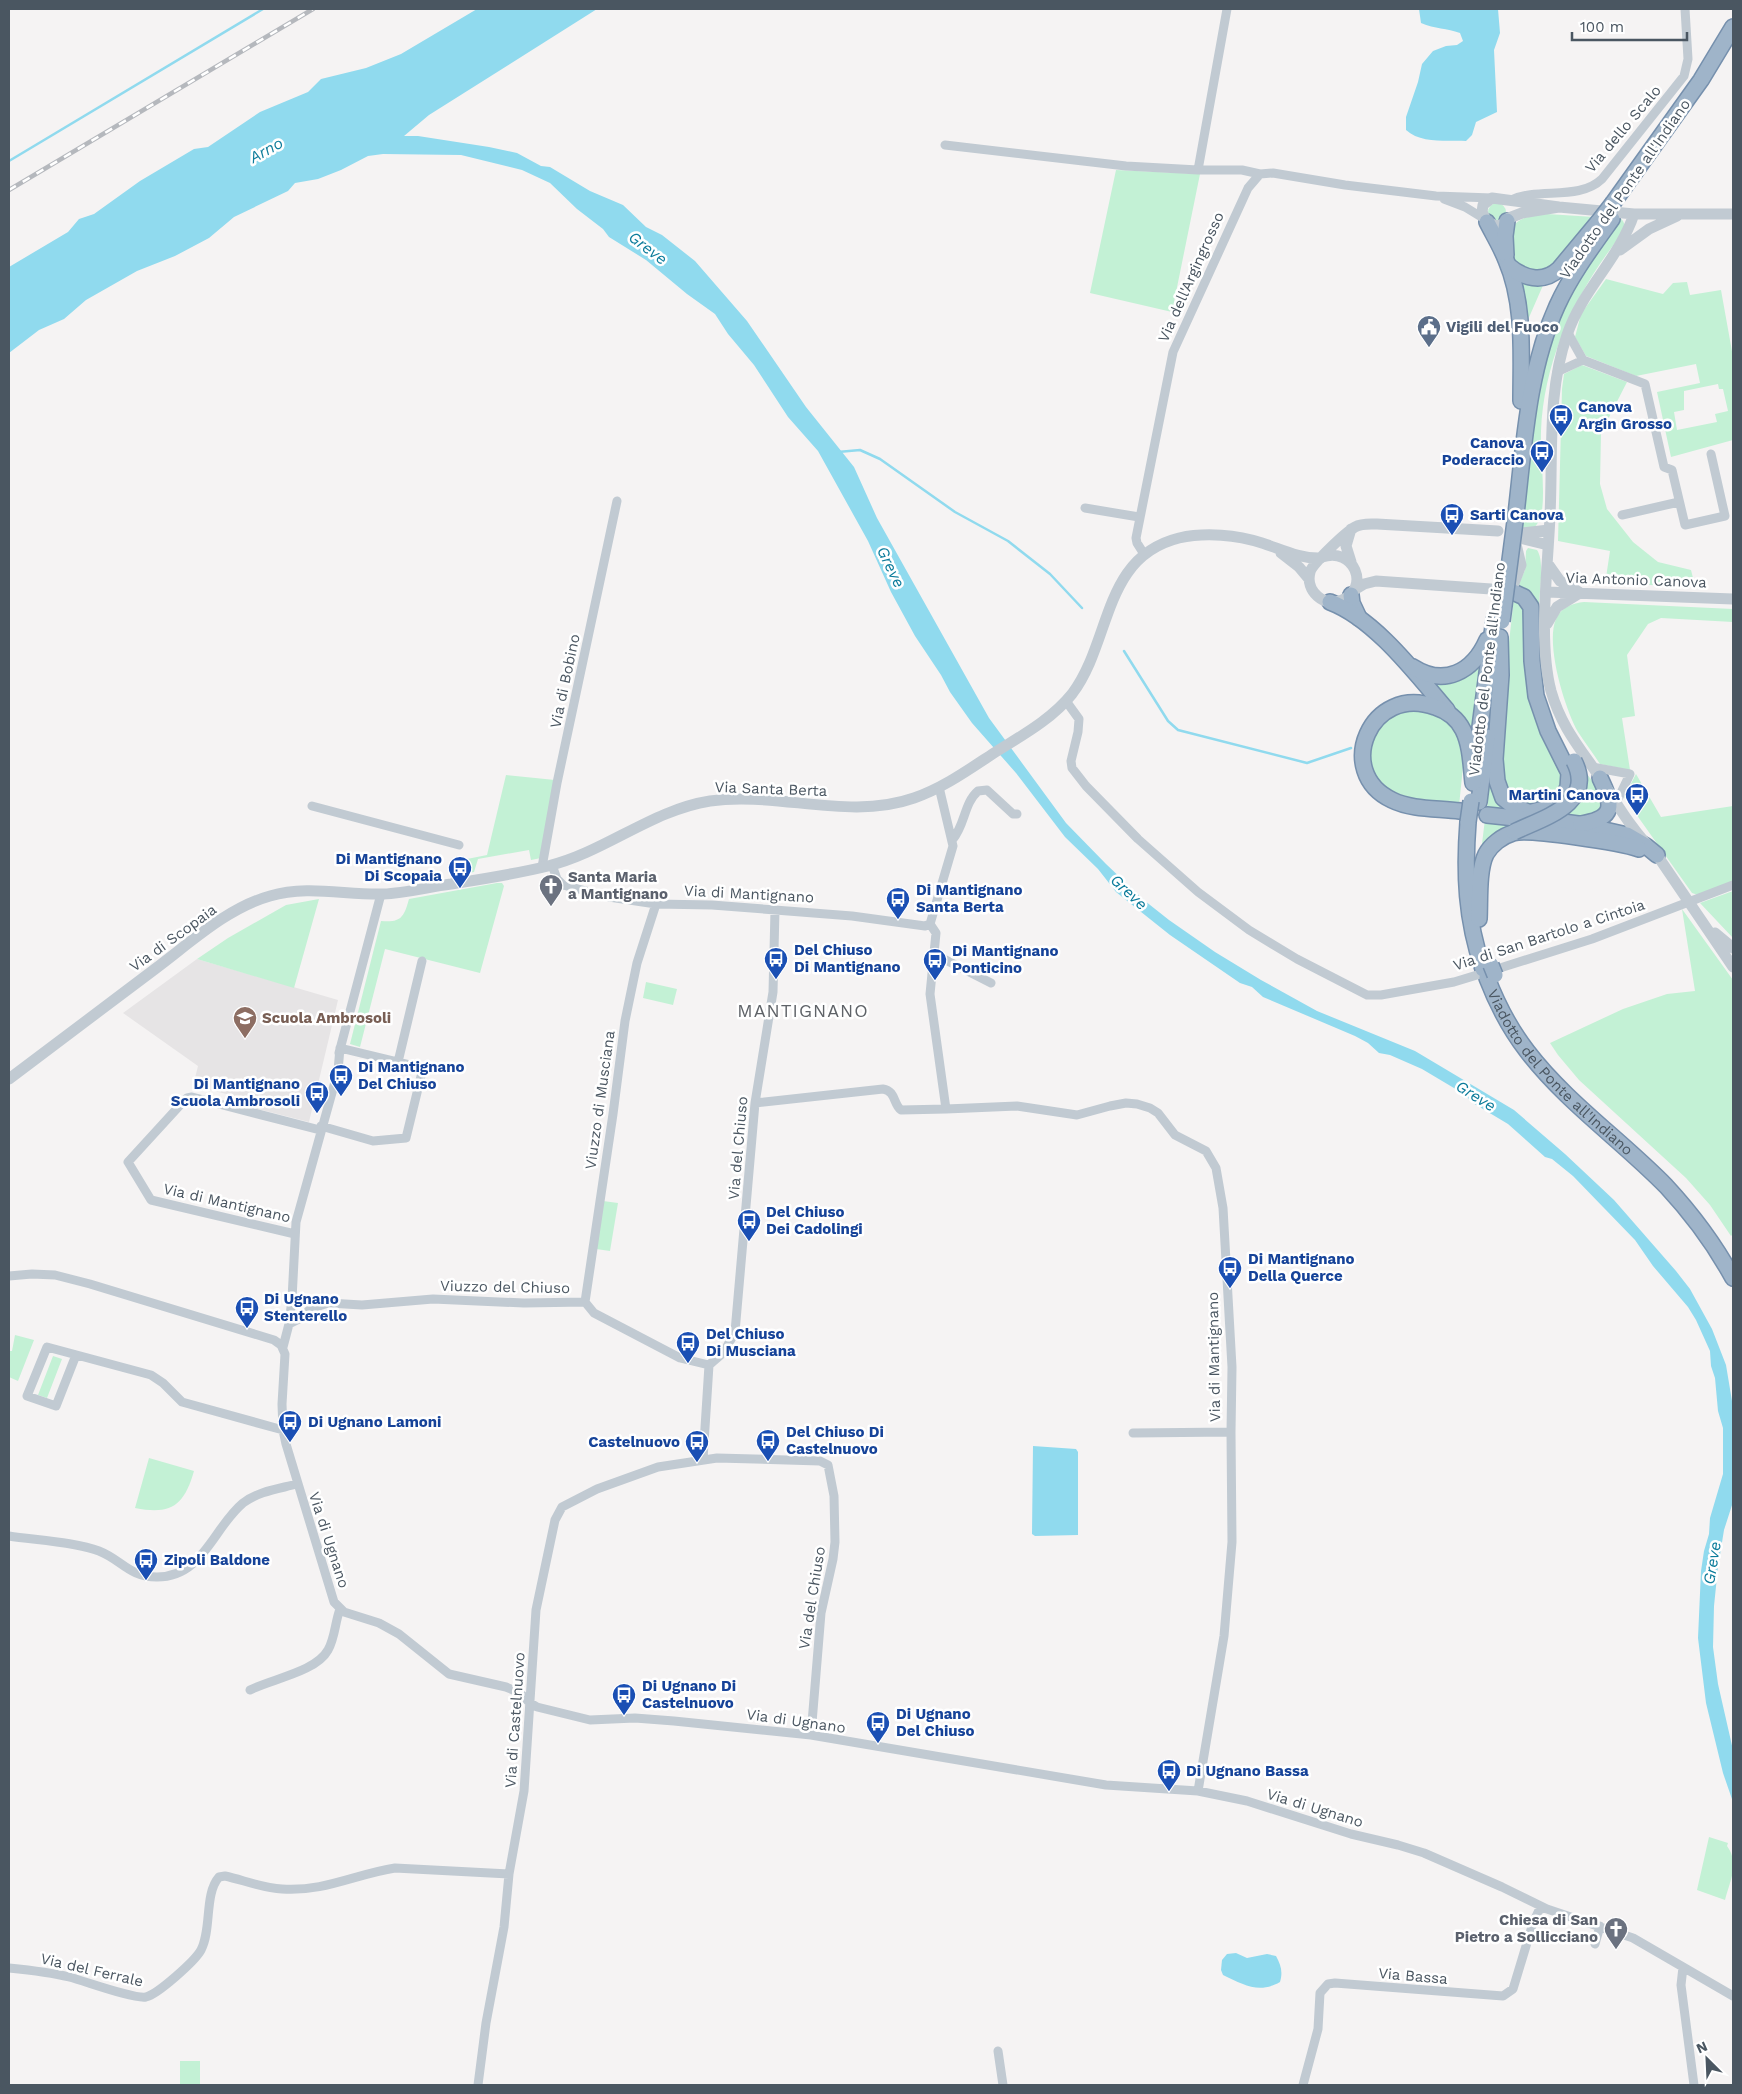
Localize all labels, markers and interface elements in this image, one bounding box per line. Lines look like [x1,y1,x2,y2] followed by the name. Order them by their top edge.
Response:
[1572,10,1687,42] scale bar
[1580,18,1624,36] text: 100 m
[1581,82,1665,176] street label: Via dello Scalo
[1556,96,1694,282] street label: Viadotto del Ponte all'Indiano
[245,133,286,167] water label: Arno
[1154,209,1228,345] street label: Via dell'Argingrosso
[625,227,671,269] water label: Greve
[1416,314,1442,348] public building icon: Vigili del Fuoco
[1446,318,1559,336] place label: Vigili del Fuoco
[1578,398,1672,433] place label: Canova Argin Grosso
[1548,403,1574,437] bus stop icon: Canova Argin Grosso
[1442,434,1524,469] place label: Canova Poderaccio
[1529,439,1555,473] bus stop icon: Canova Poderaccio
[1439,502,1465,536] bus stop icon: Sarti Canova
[1470,506,1564,524] place label: Sarti Canova
[873,543,909,591] water label: Greve
[1465,561,1509,777] street label: Viadotto del Ponte all'Indiano
[1565,569,1707,591] street label: Via Antonio Canova
[546,632,584,730] street label: Via di Bobino
[714,778,828,800] street label: Via Santa Berta
[1624,782,1650,816] bus stop icon: Martini Canova
[1509,786,1620,804] place label: Martini Canova
[335,850,442,885] place label: Di Mantignano Di Scopaia
[447,855,473,889] bus stop icon: Di Mantignano Di Scopaia
[568,868,668,903] place label: Santa Maria a Mantignano
[1107,870,1151,914] water label: Greve
[538,873,564,907] church icon: Santa Maria a Mantignano
[916,881,1023,916] place label: Di Mantignano Santa Berta
[684,882,814,906] street label: Via di Mantignano
[885,886,911,920] bus stop icon: Di Mantignano Santa Berta
[1451,895,1647,975] street label: Via di San Bartolo a Cintoia
[126,900,220,976] street label: Via di Scopaia
[794,941,901,976] place label: Del Chiuso Di Mantignano
[952,942,1059,977] place label: Di Mantignano Ponticino
[763,946,789,980] bus stop icon: Del Chiuso Di Mantignano
[922,947,948,981] bus stop icon: Di Mantignano Ponticino
[1484,987,1637,1159] street label: Viadotto del Ponte all'Indiano
[737,1000,869,1021] district label: MANTIGNANO
[232,1005,258,1039] school or university icon: Scuola Ambrosoli
[262,1009,391,1027] place label: Scuola Ambrosoli
[581,1029,619,1171] street label: Viuzzo di Musciana
[358,1058,465,1093] place label: Di Mantignano Del Chiuso
[328,1063,354,1097] bus stop icon: Di Mantignano Del Chiuso
[171,1075,300,1110] place label: Di Mantignano Scuola Ambrosoli
[1452,1076,1500,1116] water label: Greve
[304,1080,330,1114] bus stop icon: Di Mantignano Scuola Ambrosoli
[725,1095,751,1201] street label: Via del Chiuso
[162,1180,292,1226] street label: Via di Mantignano
[766,1203,863,1238] place label: Del Chiuso Dei Cadolingi
[736,1208,762,1242] bus stop icon: Del Chiuso Dei Cadolingi
[1248,1250,1355,1285] place label: Di Mantignano Della Querce
[1217,1255,1243,1289] bus stop icon: Di Mantignano Della Querce
[440,1277,570,1297] street label: Viuzzo del Chiuso
[264,1290,347,1325] place label: Di Ugnano Stenterello
[1204,1292,1224,1422] street label: Via di Mantignano
[234,1295,260,1329] bus stop icon: Di Ugnano Stenterello
[706,1325,796,1360] place label: Del Chiuso Di Musciana
[675,1330,701,1364] bus stop icon: Del Chiuso Di Musciana
[277,1409,303,1443] bus stop icon: Di Ugnano Lamoni
[308,1413,441,1431] place label: Di Ugnano Lamoni
[786,1423,884,1458] place label: Del Chiuso Di Castelnuovo
[755,1428,781,1462] bus stop icon: Del Chiuso Di Castelnuovo
[684,1429,710,1463] bus stop icon: Castelnuovo
[588,1433,680,1451] place label: Castelnuovo
[305,1490,353,1590] street label: Via di Ugnano
[1699,1540,1725,1586] water label: Greve
[795,1545,829,1651] street label: Via del Chiuso
[133,1547,159,1581] bus stop icon: Zipoli Baldone
[164,1551,270,1569] place label: Zipoli Baldone
[501,1652,529,1788] street label: Via di Castelnuovo
[642,1677,736,1712] place label: Di Ugnano Di Castelnuovo
[611,1682,637,1716] bus stop icon: Di Ugnano Di Castelnuovo
[745,1705,847,1737] street label: Via di Ugnano
[896,1705,975,1740] place label: Di Ugnano Del Chiuso
[865,1710,891,1744] bus stop icon: Di Ugnano Del Chiuso
[1156,1758,1182,1792] bus stop icon: Di Ugnano Bassa
[1186,1762,1309,1780] place label: Di Ugnano Bassa
[1265,1785,1365,1831] street label: Via di Ugnano
[1455,1911,1598,1946] place label: Chiesa di San Pietro a Sollicciano
[1603,1916,1629,1950] church icon: Chiesa di San Pietro a Sollicciano
[39,1949,145,1991] street label: Via del Ferrale
[1378,1964,1449,1988] street label: Via Bassa
[1682,2034,1732,2084] north arrow
[1694,2038,1710,2057] text: N

